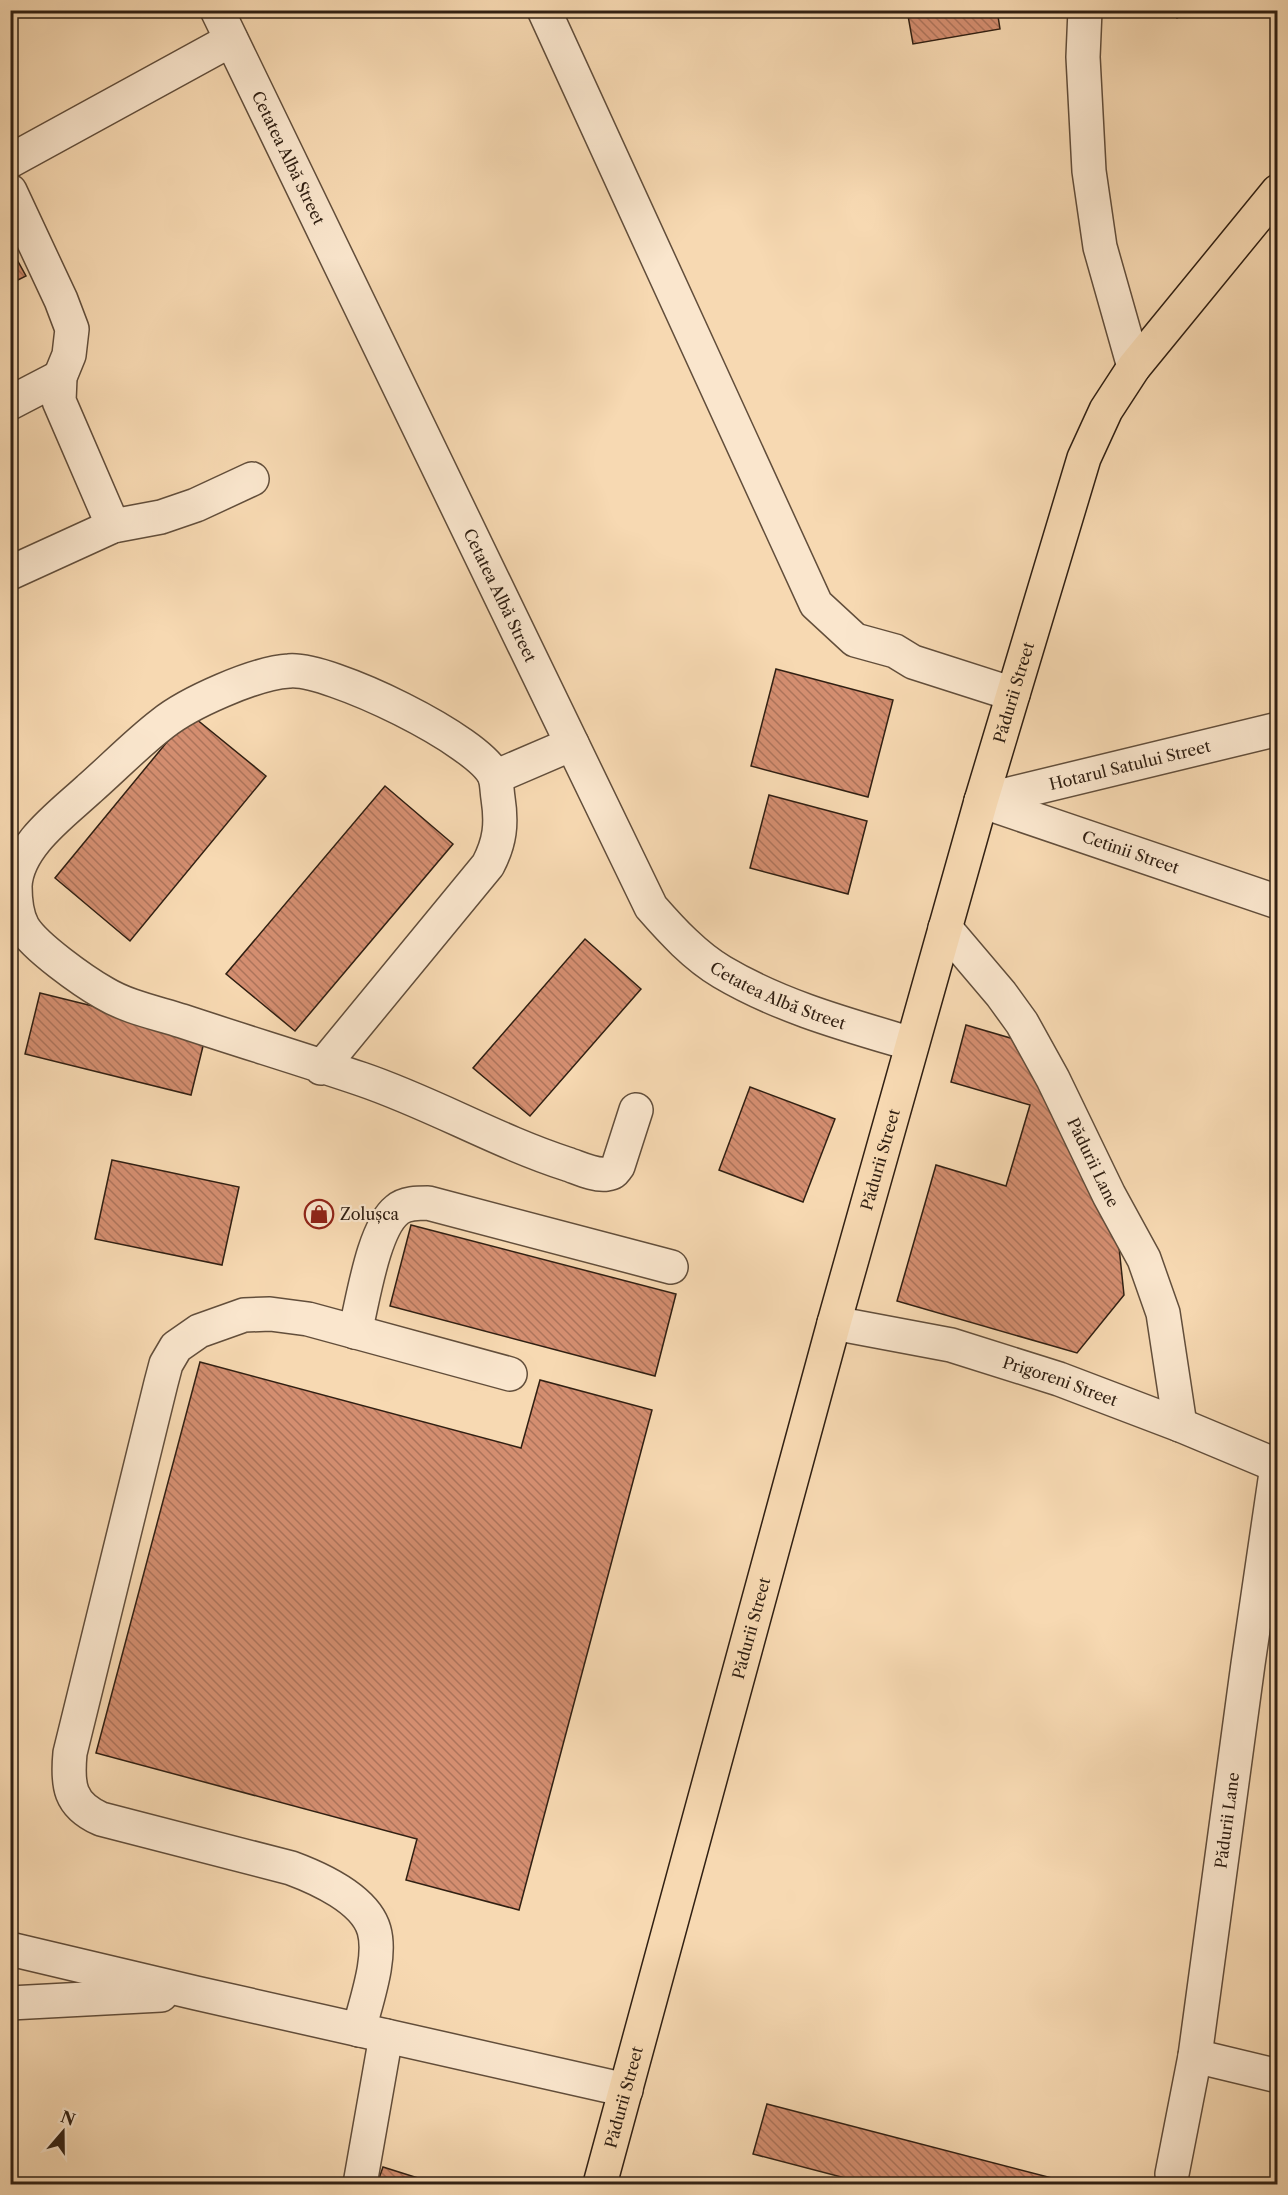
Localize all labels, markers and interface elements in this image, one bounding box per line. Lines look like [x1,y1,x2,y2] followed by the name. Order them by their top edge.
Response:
[248,88,329,228] street label: Cetatea Albă Street
[459,525,541,666] street label: Cetatea Albă Street
[989,639,1038,745] street label: Pădurii Street
[1047,736,1213,794] street label: Hotarul Satului Street
[1079,826,1182,878] street label: Cetinii Street
[706,957,849,1034] street label: Cetatea Albă Street
[856,1106,904,1213] street label: Pădurii Street
[1063,1114,1124,1211] street label: Pădurii Lane
[303,1198,335,1230] shop icon: Zolușca
[340,1204,400,1224] place label: Zolușca
[1000,1352,1121,1410] street label: Prigoreni Street
[728,1575,775,1681] street label: Pădurii Street
[1210,1771,1243,1870] street label: Pădurii Lane
[600,2044,647,2150] street label: Pădurii Street
[33,2102,93,2162] north arrow
[58,2106,78,2130] text: N

